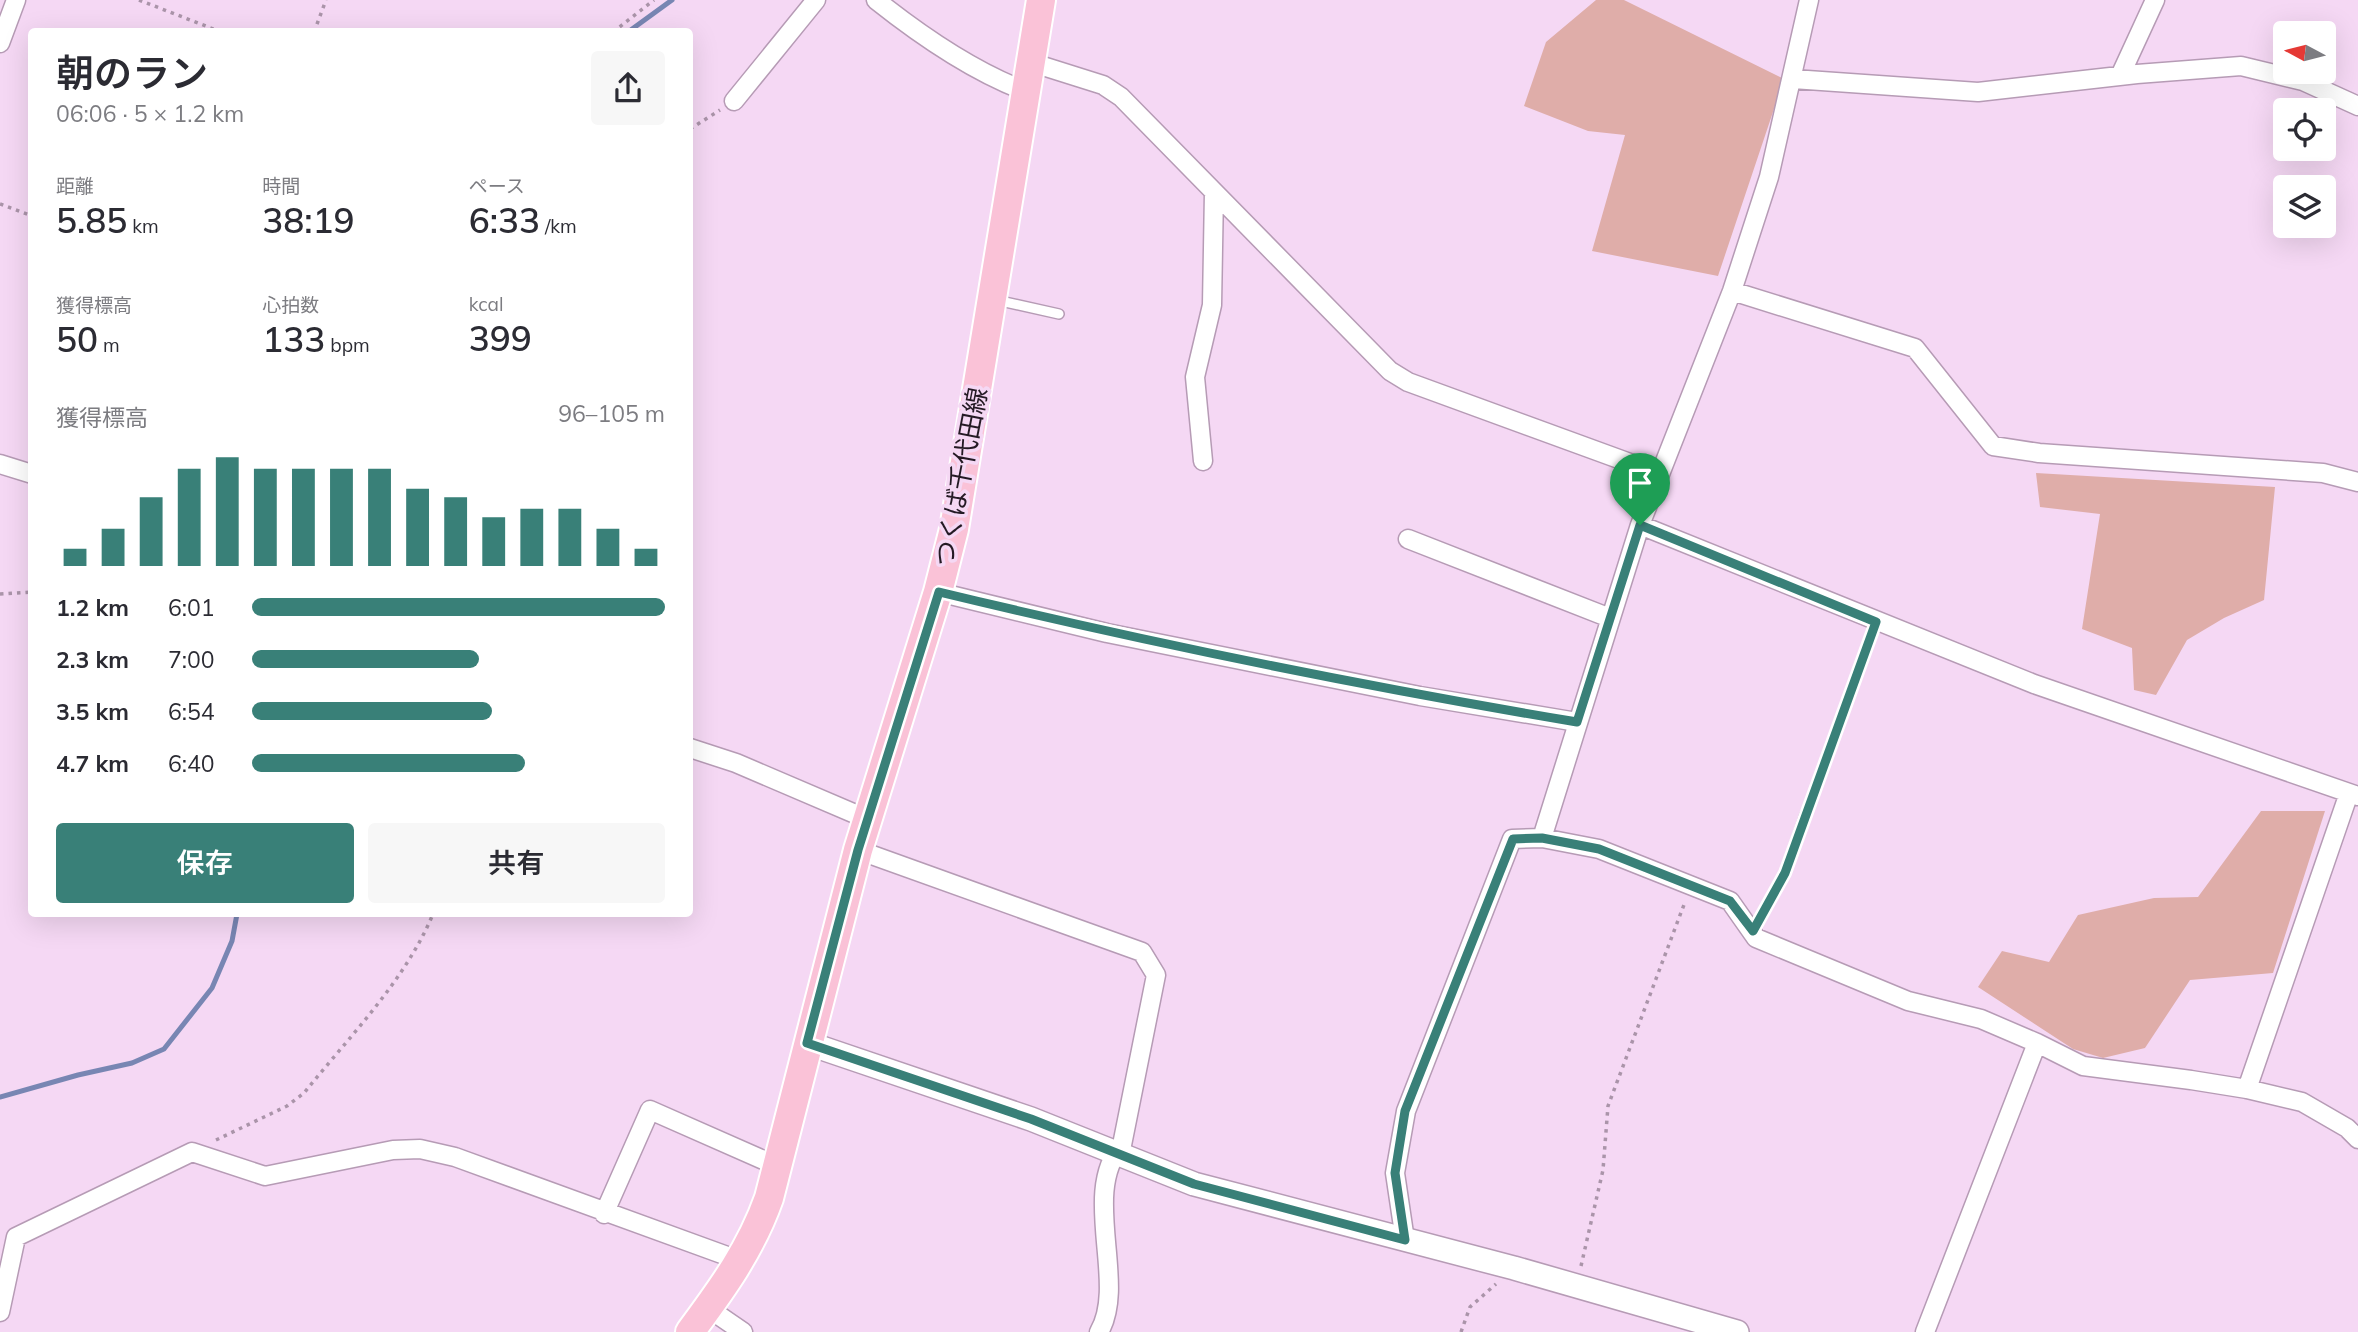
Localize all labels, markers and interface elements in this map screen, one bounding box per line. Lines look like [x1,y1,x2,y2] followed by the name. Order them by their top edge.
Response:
[2273,21,2336,84] north arrow
[2273,21,2336,238] map controls
[56,49,208,97] text: 朝のラン
[591,51,665,125] button: share
[2273,98,2336,161] button: locate
[56,99,244,128] text: 06:06 · 5 × 1.2 km
[56,174,94,198] text: 距離
[262,174,300,198] text: 時間
[469,174,525,198] text: ペース
[2273,175,2336,238] button: layers
[56,198,127,242] text: 5.85
[262,198,355,242] text: 38:19
[469,198,540,242] text: 6:33
[127,214,159,238] text: km
[540,214,577,238] text: /km
[469,292,503,316] text: kcal
[56,293,132,317] text: 獲得標高
[262,293,319,317] text: 心拍数
[469,316,532,360] text: 399
[56,317,98,361] text: 50
[262,317,325,361] text: 133
[98,333,120,357] text: m
[325,333,370,357] text: bpm
[927,384,994,569] street label: つくば千代田線
[558,399,665,428] text: 96–105 m
[56,403,148,432] text: 獲得標高
[1610,453,1670,525] pin
[1621,464,1659,502] icon: arrive
[56,593,129,622] text: 1.2 km
[168,593,215,622] text: 6:01
[56,645,129,674] text: 2.3 km
[168,645,215,674] text: 7:00
[56,697,129,726] text: 3.5 km
[168,697,215,726] text: 6:54
[56,749,129,778] text: 4.7 km
[168,749,215,778] text: 6:40
[56,823,354,903] button: 保存
[368,823,665,903] button: 共有

